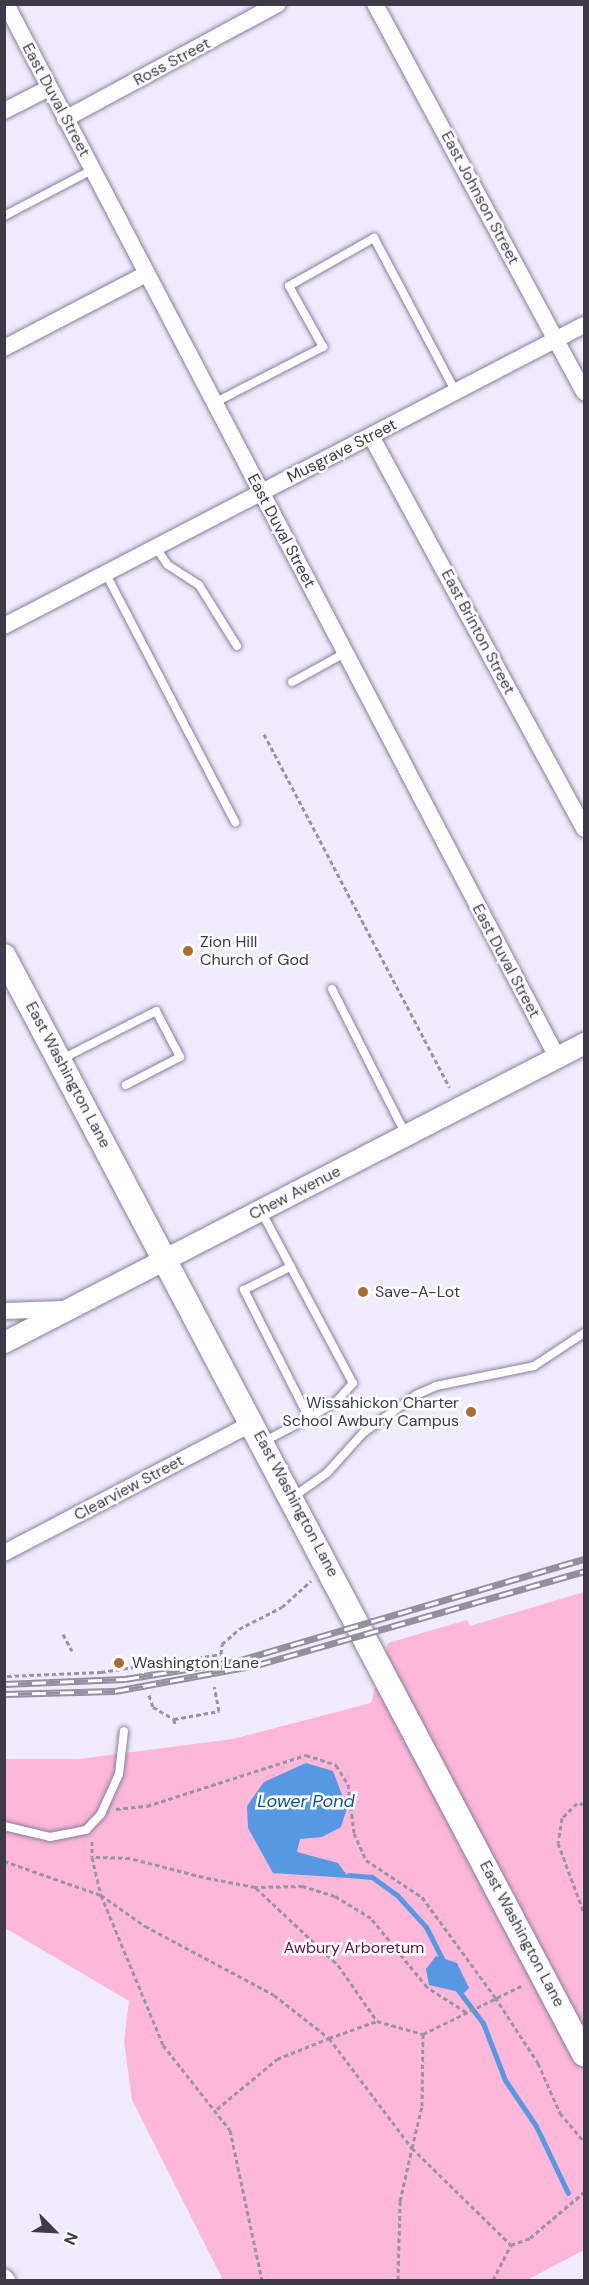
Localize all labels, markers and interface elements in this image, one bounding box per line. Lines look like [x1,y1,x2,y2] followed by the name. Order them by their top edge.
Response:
[130,34,214,90] street label: Ross Street
[18,40,94,160] street label: East Duval Street
[437,128,523,268] street label: East Johnson Street
[284,415,400,487] street label: Musgrave Street
[243,471,319,591] street label: East Duval Street
[437,566,519,698] street label: East Brinton Street
[468,901,544,1021] street label: East Duval Street
[200,932,309,970] place label: Zion Hill Church of God
[181,944,195,958] marker: Zion Hill Church of God
[21,999,115,1151] street label: East Washington Lane
[246,1162,344,1224] street label: Chew Avenue
[375,1282,460,1302] place label: Save-A-Lot
[356,1285,370,1299] marker: Save-A-Lot
[282,1393,459,1431] place label: Wissahickon Charter School Awbury Campus
[464,1405,478,1419] marker: Wissahickon Charter School Awbury Campus
[249,1428,343,1580] street label: East Washington Lane
[71,1451,187,1525] street label: Clearview Street
[132,1653,259,1673] place label: Washington Lane
[110,1654,128,1672] marker: Washington Lane
[257,1790,355,1812] water label: Lower Pond
[475,1858,569,2010] street label: East Washington Lane
[284,1938,424,1958] park label: Awbury Arboretum
[24,2201,84,2261] north arrow
[59,2229,83,2248] text: N

